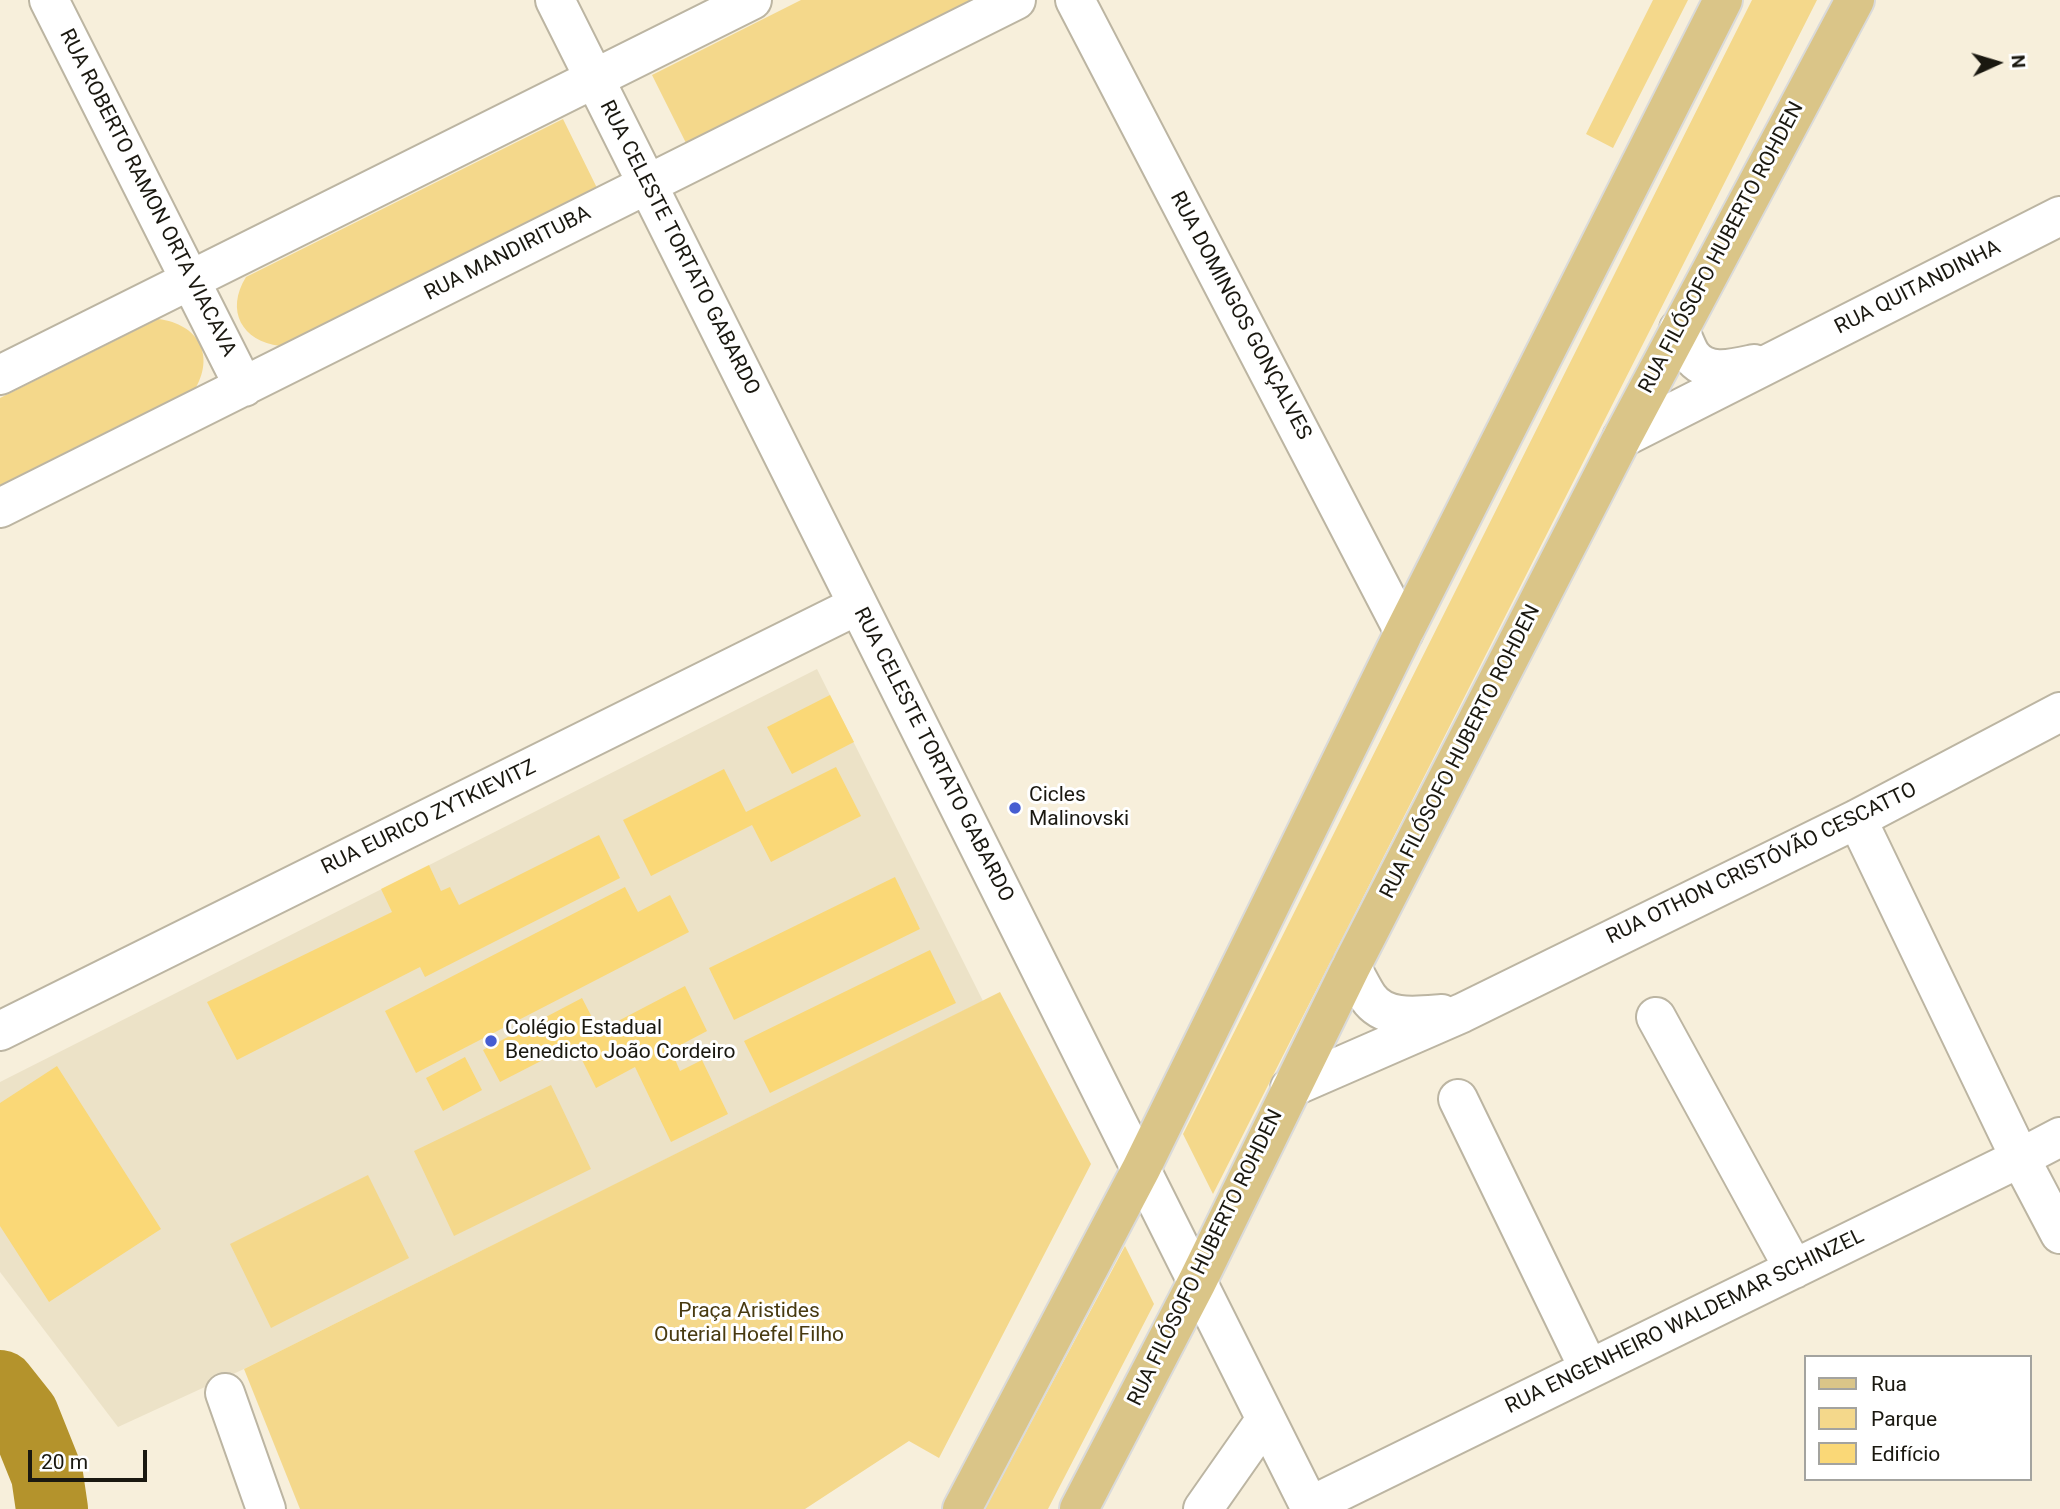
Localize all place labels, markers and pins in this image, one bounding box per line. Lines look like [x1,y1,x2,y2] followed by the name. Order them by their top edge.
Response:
[1029,783,1129,833] place label: Cicles Malinovski
[1007,800,1023,816] marker: Cicles Malinovski
[505,1016,735,1066] place label: Colégio Estadual Benedicto João Cordeiro
[483,1033,499,1049] marker: Colégio Estadual Benedicto João Cordeiro

